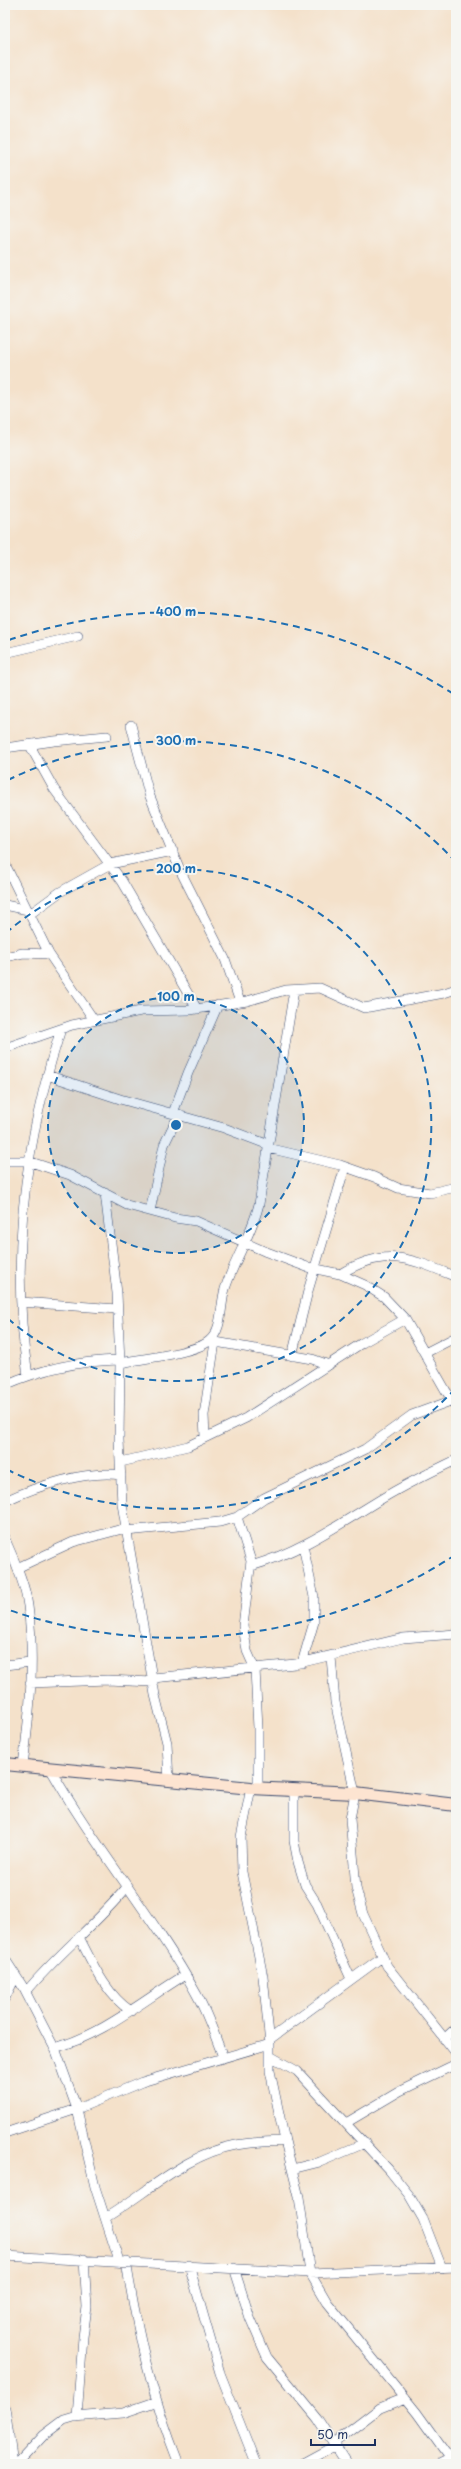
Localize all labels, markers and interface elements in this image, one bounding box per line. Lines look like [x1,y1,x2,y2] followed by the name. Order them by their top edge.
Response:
[156,602,196,620] text: 400 m
[156,731,196,749] text: 300 m
[156,859,196,877] text: 200 m
[157,987,195,1005] text: 100 m
[169,1118,183,1132] centre of rings
[311,2421,375,2447] scale bar
[317,2425,348,2443] text: 50 m

